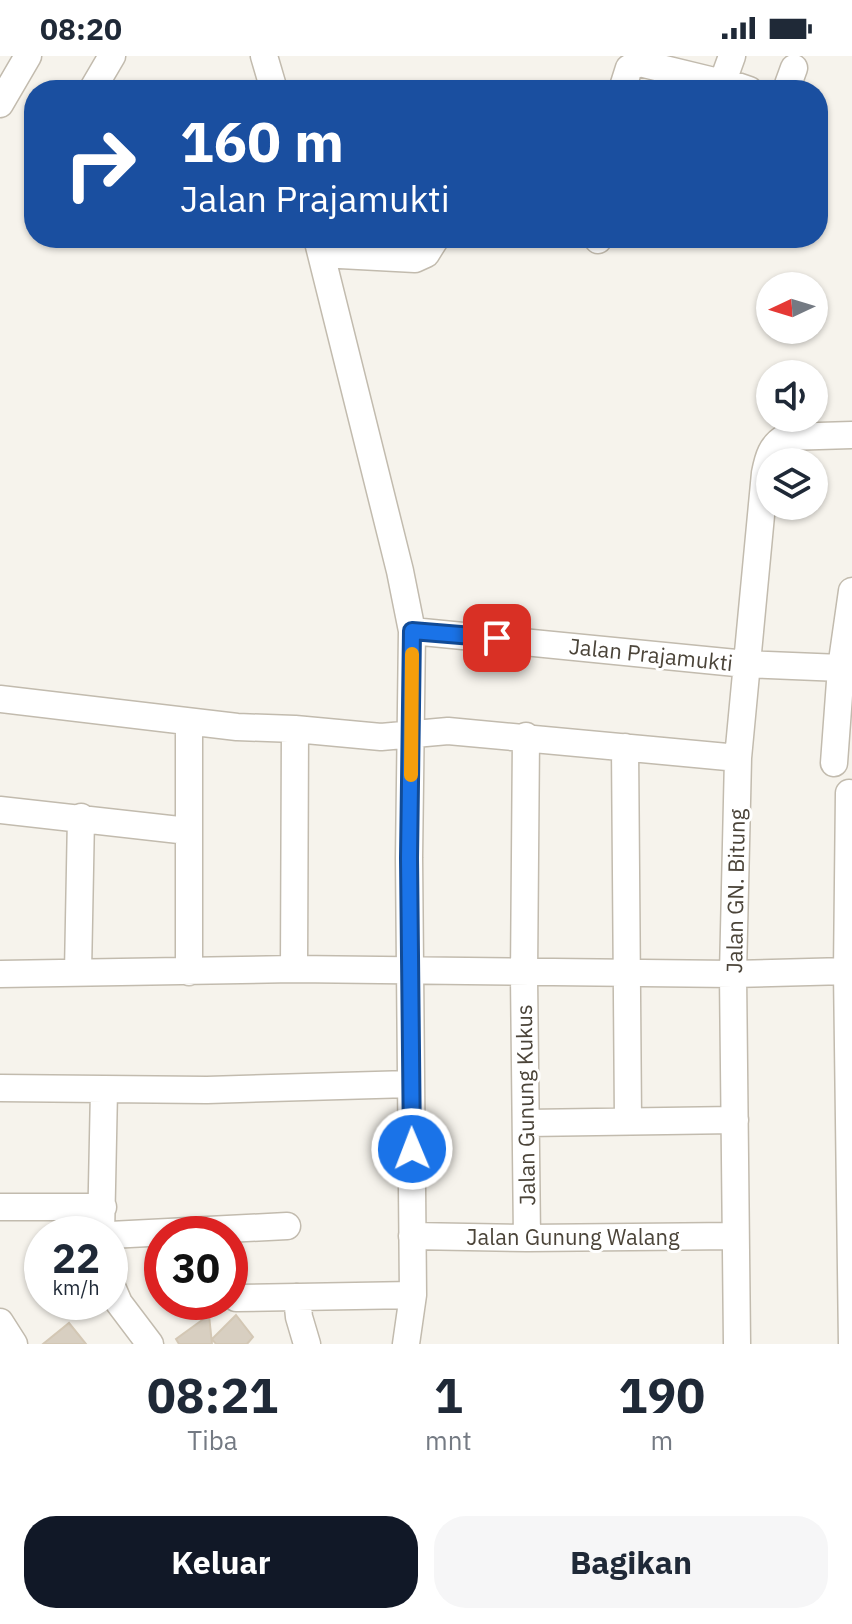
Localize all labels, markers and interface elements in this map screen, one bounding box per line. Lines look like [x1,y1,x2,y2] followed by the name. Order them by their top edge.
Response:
[40,9,122,48] text: 08:20
[180,105,344,177] text: 160 m
[48,112,152,216] icon: right
[180,175,450,222] text: Jalan Prajamukti
[756,272,828,344] north arrow
[756,272,828,520] map controls
[756,360,828,432] button: sound
[756,448,828,520] button: layers
[463,604,531,672] pin
[475,616,519,660] icon: arrive
[568,631,734,677] street label: Jalan Prajamukti
[719,808,751,974] street label: Jalan GN. Bitung
[509,1004,541,1206] street label: Jalan Gunung Kukus
[370,1107,454,1191] position arrow
[144,1216,248,1320] speed limit sign: 30
[466,1222,680,1251] street label: Jalan Gunung Walang
[52,1232,100,1284] text: 22
[52,1274,100,1301] text: km/h
[147,1364,278,1426] text: 08:21
[434,1364,463,1426] text: 1
[619,1364,705,1426] text: 190
[187,1423,238,1457] text: Tiba
[425,1423,472,1457] text: mnt
[650,1423,673,1457] text: m
[24,1516,418,1608] button: Keluar
[434,1516,828,1608] button: Bagikan

